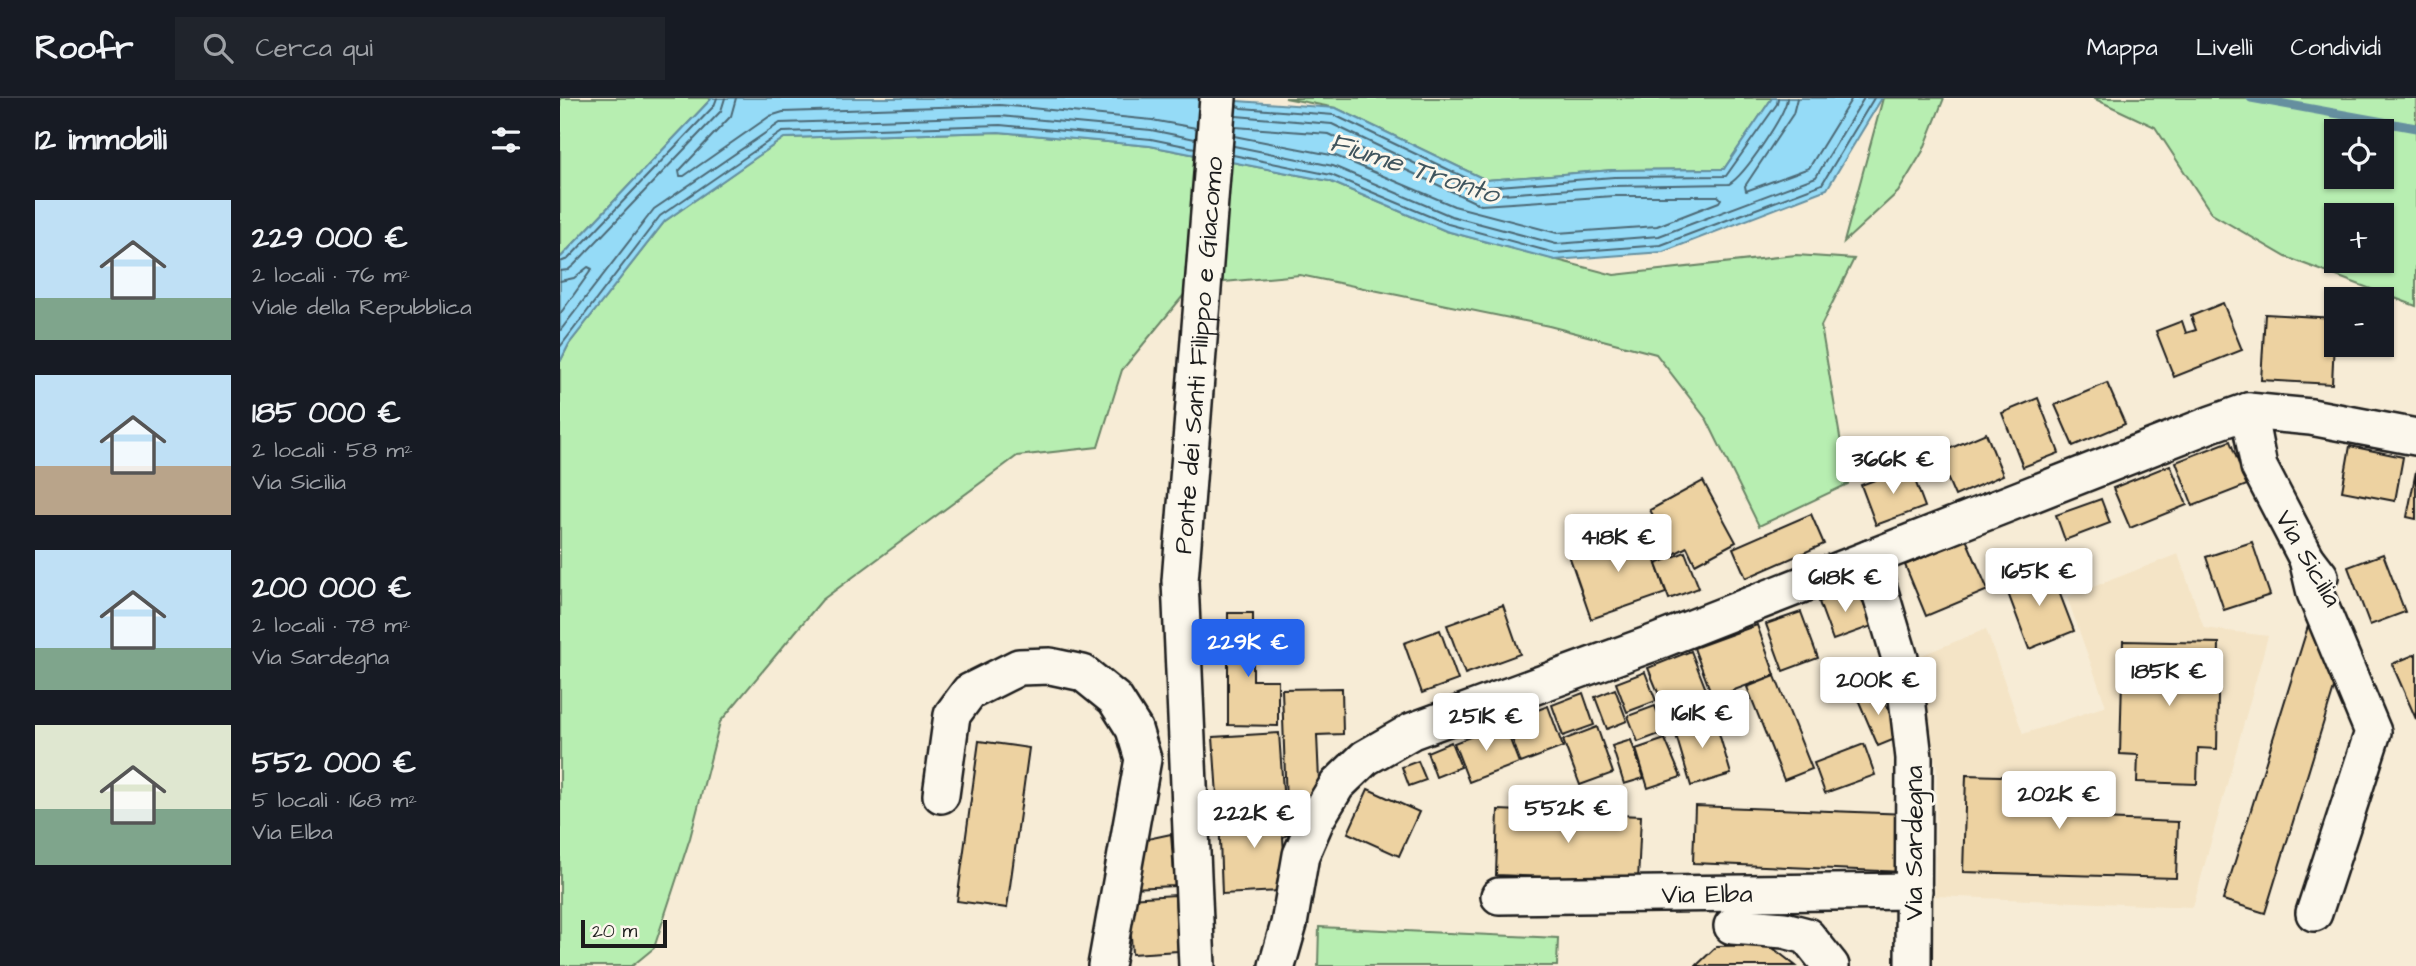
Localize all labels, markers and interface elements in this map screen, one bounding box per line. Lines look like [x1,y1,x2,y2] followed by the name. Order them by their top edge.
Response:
[175,17,665,80] search box
[35,25,133,71] text: Roofr
[199,29,237,67] icon: search
[255,30,373,66] text: Cerca qui
[2087,31,2158,65] text: Mappa
[2196,31,2253,65] text: Livelli
[2291,31,2381,65] text: Condividi
[35,119,167,161] text: 12 immobili
[2324,119,2394,357] map controls
[2324,119,2394,189] button: locate
[487,121,525,159] icon: filters
[1325,123,1506,215] water label: Fiume Tronto
[1165,155,1232,555] street label: Ponte dei Santi Filippo e Giacomo
[2324,203,2394,273] button: +
[252,217,408,259] text: 229 000 €
[91,228,175,312] icon: home
[252,259,410,291] text: 2 locali · 76 m²
[2324,287,2394,357] button: −
[252,291,472,323] text: Viale della Repubblica
[252,392,401,434] text: 185 000 €
[91,403,175,487] icon: home
[252,434,413,466] text: 2 locali · 58 m²
[1836,436,1950,496] pin: 366K €
[1852,443,1934,475] text: 366K €
[252,466,346,498] text: Via Sicilia
[2266,504,2350,613] street label: Via Sicilia
[1561,514,1675,574] pin: 418K €
[1581,521,1655,553] text: 418K €
[1982,548,2096,608] pin: 165K €
[1788,554,1902,614] pin: 618K €
[2001,555,2077,587] text: 165K €
[1808,561,1882,593] text: 618K €
[252,567,412,609] text: 200 000 €
[91,578,175,662] icon: home
[252,609,411,641] text: 2 locali · 78 m²
[1191,620,1305,679] pin: 229K €
[1208,626,1288,658] text: 229K €
[252,641,389,673] text: Via Sardegna
[2112,648,2226,708] pin: 185K €
[2131,655,2207,687] text: 185K €
[1821,658,1935,717] pin: 200K €
[1836,664,1920,696] text: 200K €
[1645,690,1759,750] pin: 161K €
[1429,694,1543,753] pin: 251K €
[1671,697,1733,729] text: 161K €
[1449,700,1523,732] text: 251K €
[252,742,416,784] text: 552 000 €
[91,753,175,837] icon: home
[1896,765,1934,921] street label: Via Sardegna
[2002,772,2116,831] pin: 202K €
[2018,778,2100,810] text: 202K €
[252,784,417,816] text: 5 locali · 168 m²
[1511,786,1625,845] pin: 552K €
[1197,790,1311,850] pin: 222K €
[1524,792,1612,824] text: 552K €
[1214,797,1294,829] text: 222K €
[252,816,333,848] text: Via Elba
[1661,876,1753,913] street label: Via Elba
[581,917,667,949] scale bar
[592,918,637,945] text: 20 m

